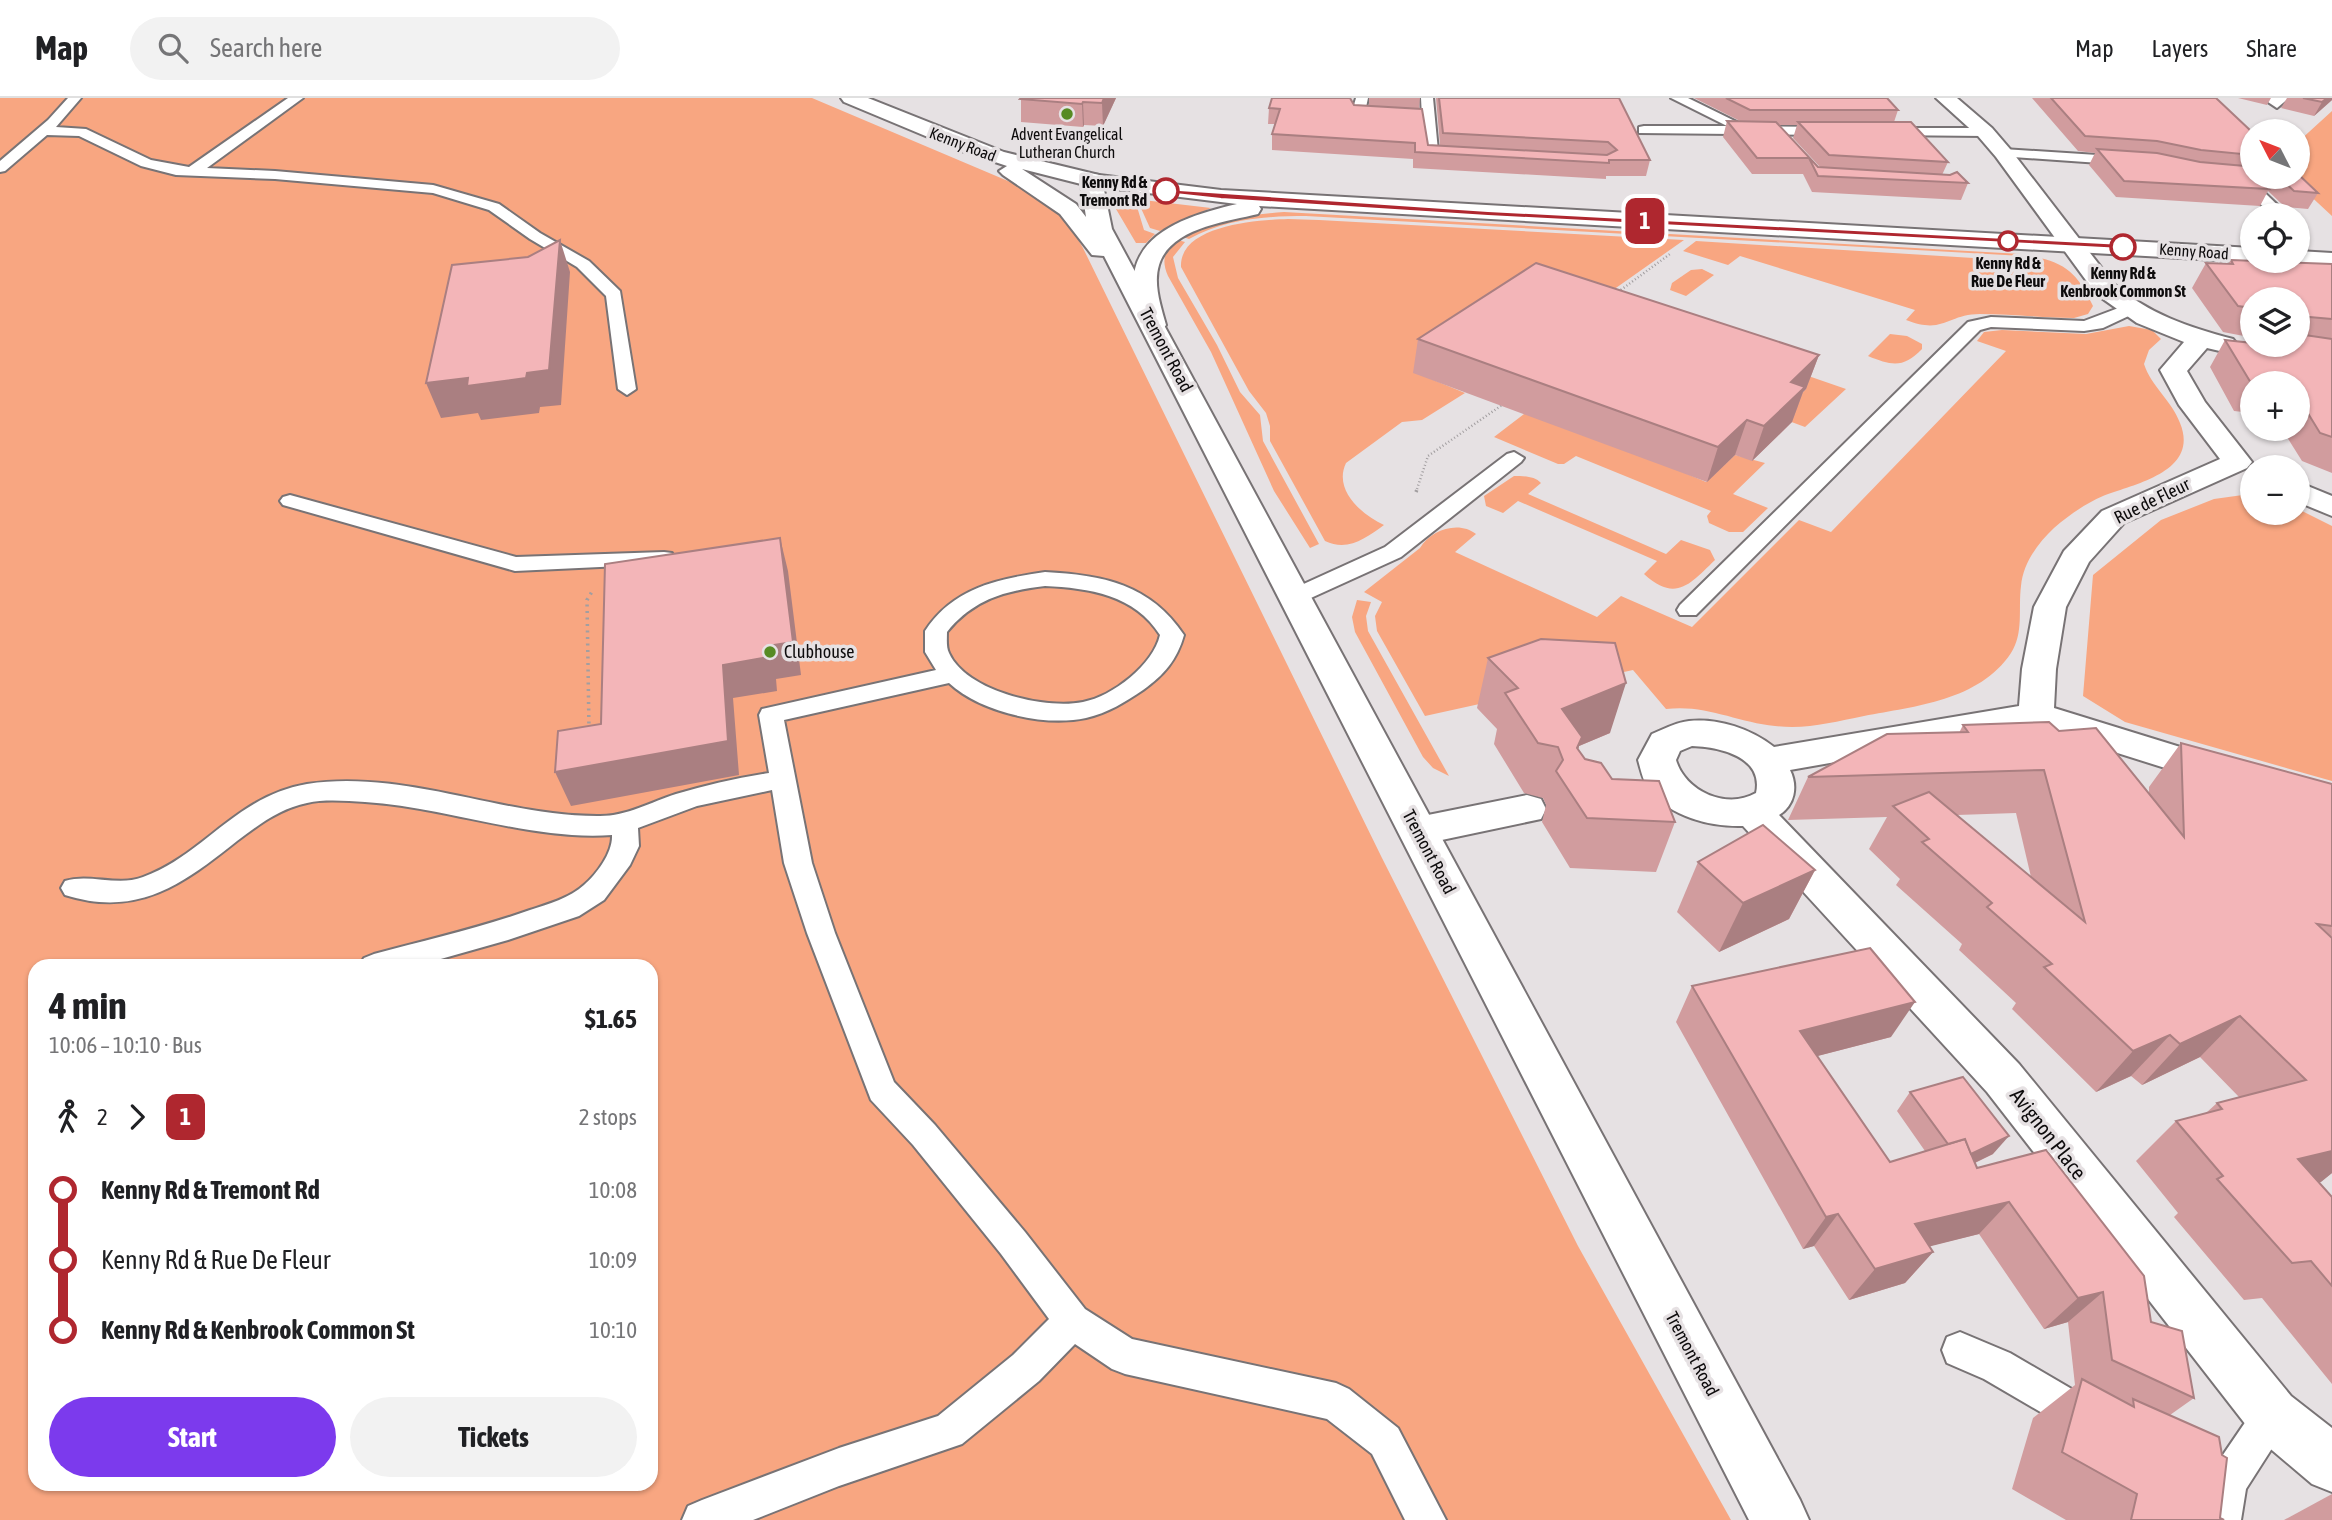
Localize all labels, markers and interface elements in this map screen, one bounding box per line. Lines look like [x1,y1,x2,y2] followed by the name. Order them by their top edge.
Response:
[130,17,620,80] search box
[35,29,88,67] text: Map
[154,29,192,67] icon: search
[210,33,322,63] text: Search here
[2075,35,2114,62] text: Map
[2152,35,2208,62] text: Layers
[2246,35,2297,62] text: Share
[1059,106,1075,122] marker: Advent Evangelical Lutheran Church
[2240,119,2310,189] north arrow
[2240,119,2310,525] map controls
[927,123,999,166] street label: Kenny Road
[1011,125,1123,161] place label: Advent Evangelical Lutheran Church
[1080,173,1148,209] place label: Kenny Rd & Tremont Rd
[1153,178,1179,204] marker: Kenny Rd & Tremont Rd
[1622,198,1668,244] line badge: 1
[2240,203,2310,273] button: locate
[1639,207,1651,234] text: 1
[1998,231,2018,251] marker: Kenny Rd & Rue De Fleur
[2110,234,2136,260] marker: Kenny Rd & Kenbrook Common St
[2159,240,2229,263] street label: Kenny Road
[1971,254,2045,290] place label: Kenny Rd & Rue De Fleur
[2060,264,2186,300] place label: Kenny Rd & Kenbrook Common St
[2240,287,2310,357] button: layers
[1135,304,1197,396] street label: Tremont Road
[2240,371,2310,441] button: +
[2240,455,2310,525] button: −
[2111,473,2194,528] street label: Rue de Fleur
[784,641,855,662] place label: Clubhouse
[762,644,778,660] marker: Clubhouse
[1398,806,1460,898] street label: Tremont Road
[49,984,127,1027] text: 4 min
[585,1004,637,1034] text: $1.65
[49,1032,202,1058] text: 10:06 – 10:10 · Bus
[2006,1083,2092,1184] street label: Avignon Place
[49,1098,87,1136] icon: walk
[118,1098,156,1136] icon: forward
[180,1103,191,1130] text: 1
[97,1104,108,1130] text: 2
[579,1104,637,1130] text: 2 stops
[101,1175,320,1205] text: Kenny Rd & Tremont Rd
[589,1177,637,1203] text: 10:08
[101,1245,330,1275] text: Kenny Rd & Rue De Fleur
[589,1247,637,1273] text: 10:09
[1661,1308,1723,1400] street label: Tremont Road
[101,1315,415,1345] text: Kenny Rd & Kenbrook Common St
[589,1317,637,1343] text: 10:10
[49,1397,336,1477] button: Start
[350,1397,637,1477] button: Tickets

